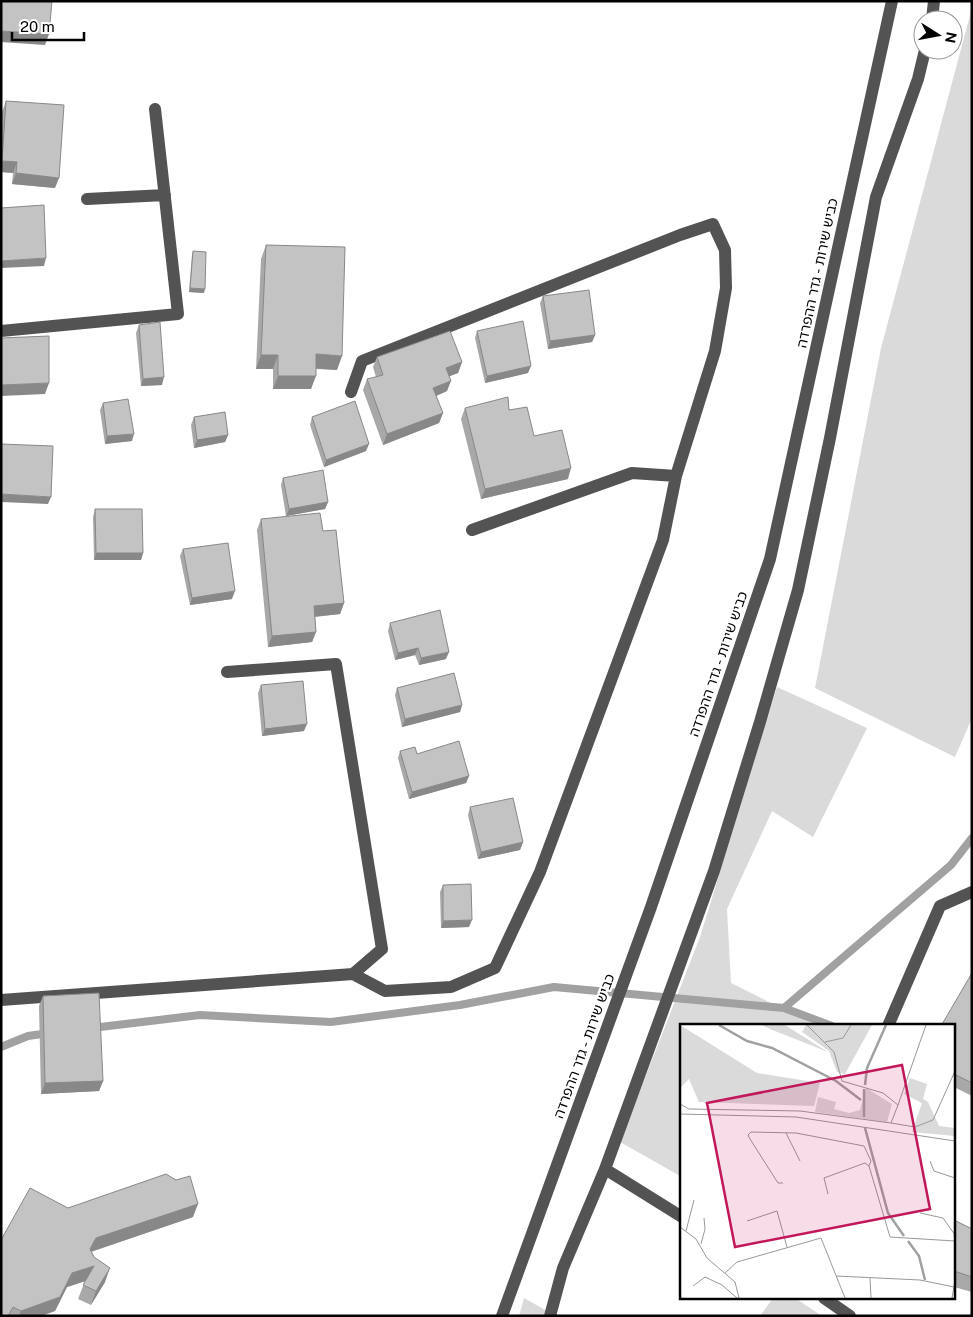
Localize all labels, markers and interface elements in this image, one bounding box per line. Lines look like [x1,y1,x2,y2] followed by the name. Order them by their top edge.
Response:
[12,10,85,42] scale bar
[913,10,963,60] north arrow
[20,18,55,35] text: 20 m
[942,31,960,44] text: N
[793,197,841,349] street label: כביש שירות - גדר ההפרדה
[686,589,750,739] street label: כביש שירות - גדר ההפרדה
[550,972,618,1120] street label: כביש שירות - גדר ההפרדה
[680,1024,956,1300] inset map

